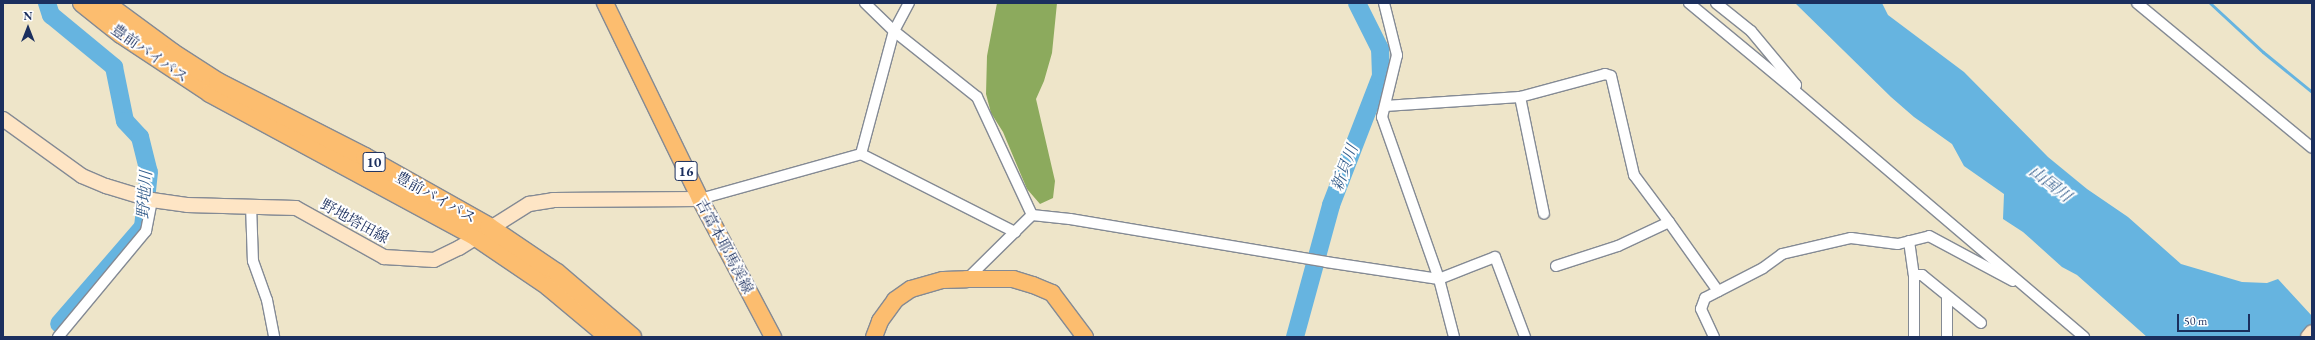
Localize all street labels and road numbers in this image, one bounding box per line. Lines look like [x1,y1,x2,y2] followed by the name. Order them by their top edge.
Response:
[108,20,192,86] street label: 豊前バイパス
[362,150,386,174] road number: 10
[674,159,698,183] road number: 16
[392,167,480,227] street label: 豊前バイパス
[318,195,392,247] street label: 野地塔田線
[692,195,758,297] street label: 吉富本耶馬渓線

